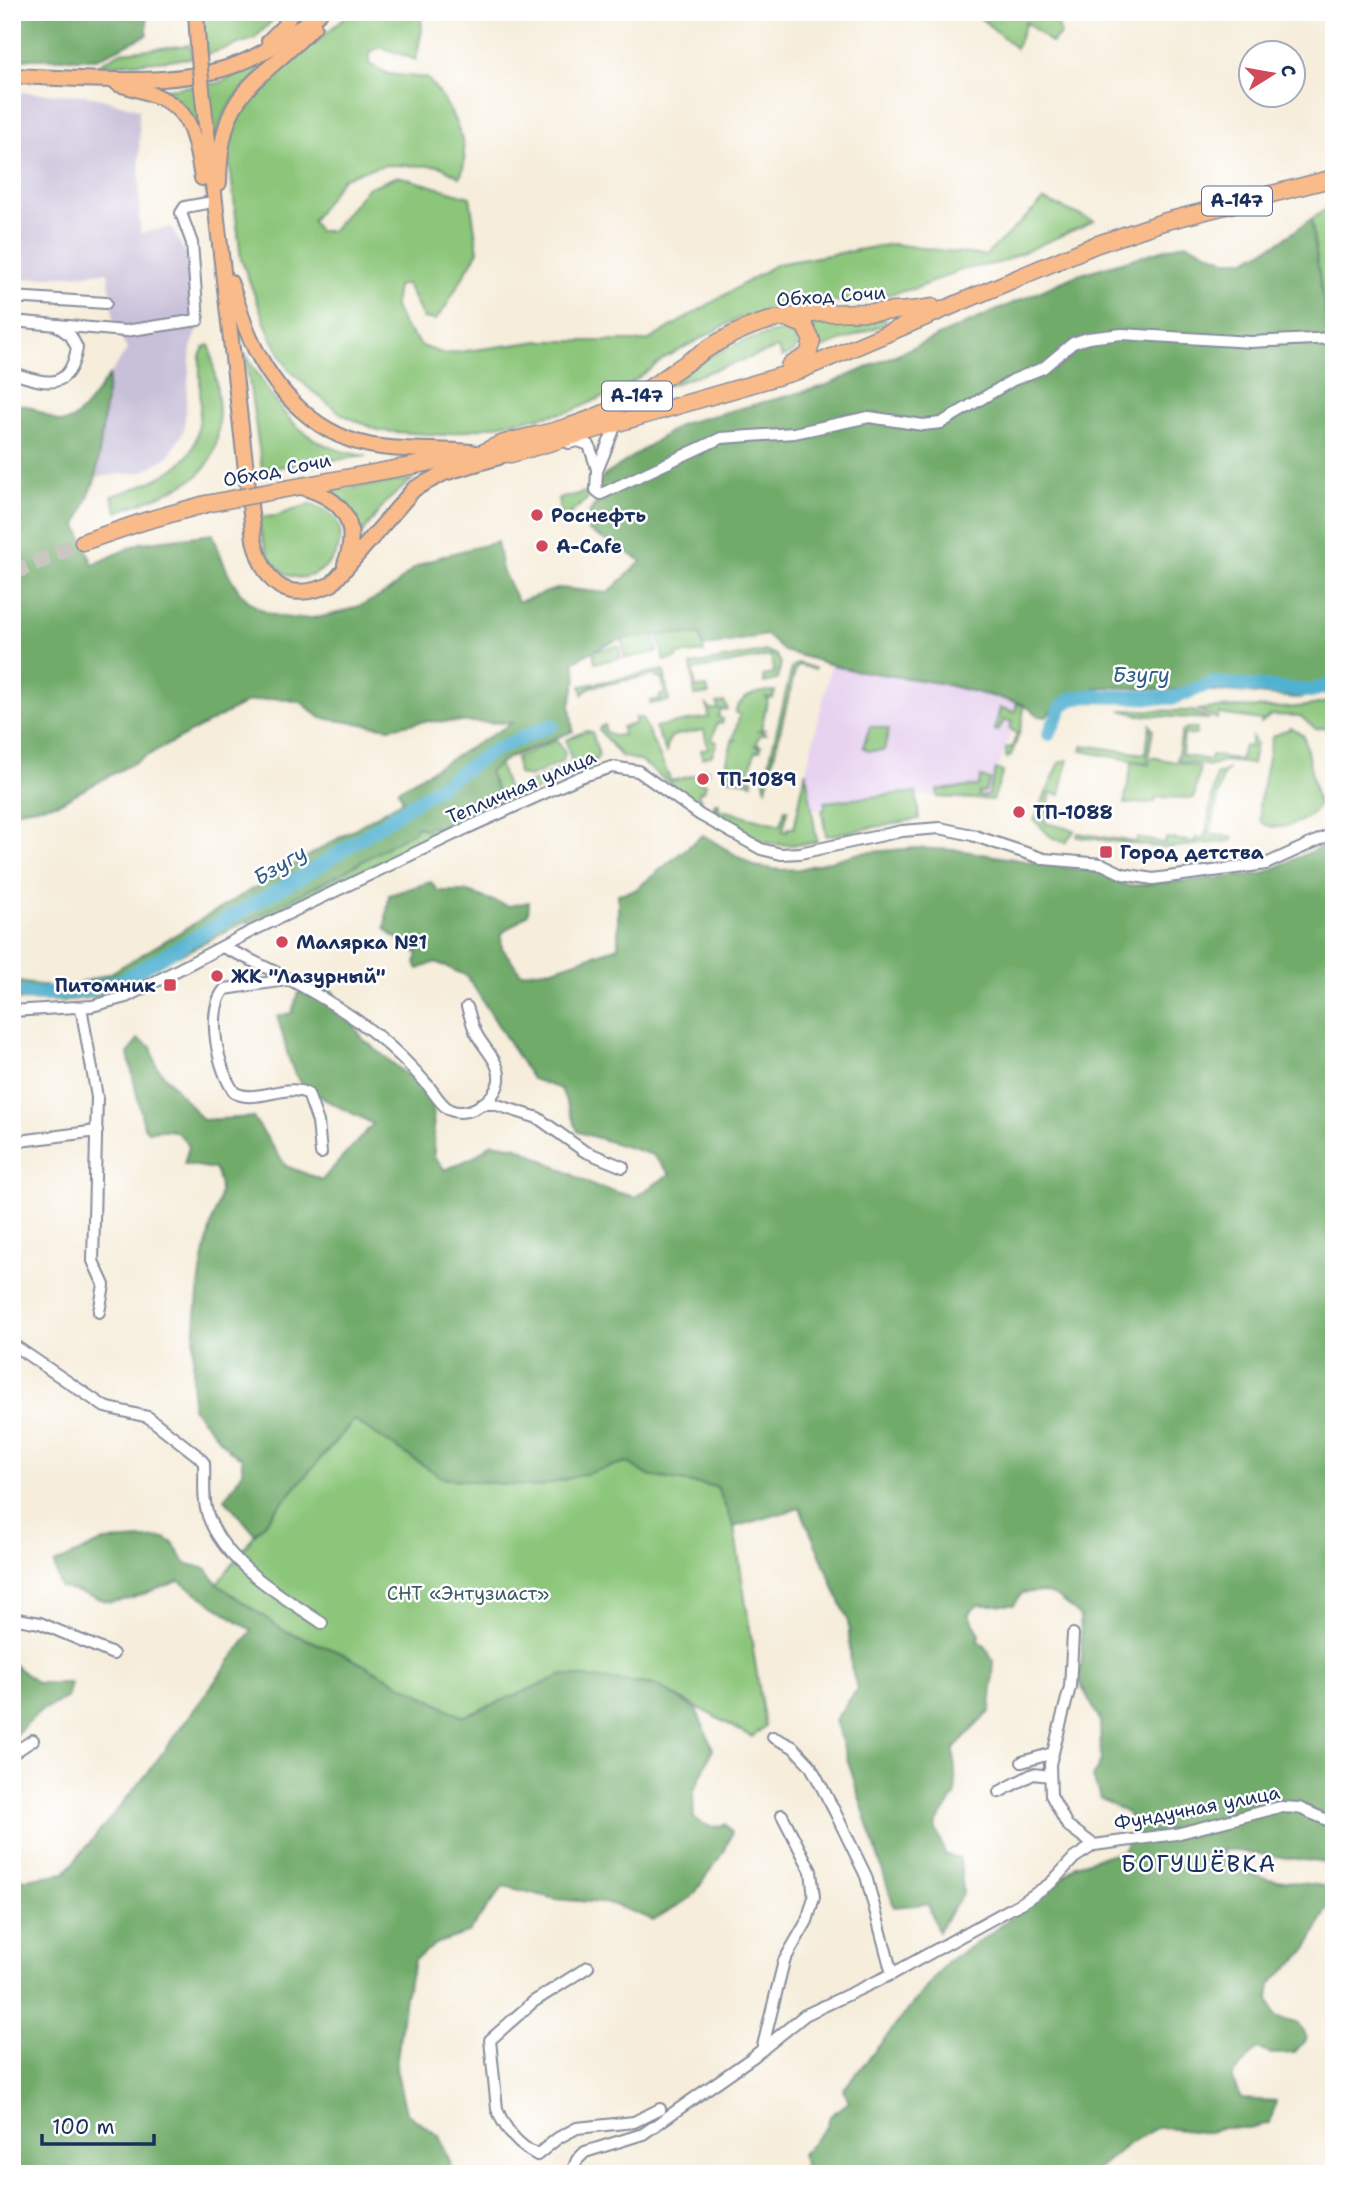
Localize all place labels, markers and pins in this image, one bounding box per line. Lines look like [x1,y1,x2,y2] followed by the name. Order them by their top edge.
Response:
[551,503,646,528] place label: Роснефть
[529,507,545,523] marker: Роснефть
[556,534,622,559] place label: A-Cafe
[534,538,550,554] marker: A-Cafe
[717,767,797,792] place label: ТП-1089
[695,771,711,787] marker: ТП-1089
[1033,800,1113,825] place label: ТП-1088
[1011,804,1027,820] marker: ТП-1088
[1120,840,1264,865] place label: Город детства
[1098,844,1114,860] marker: Город детства
[296,930,427,955] place label: Малярка №1
[274,934,290,950] marker: Малярка №1
[231,964,386,989] place label: ЖК "Лазурный"
[209,968,225,984] marker: ЖК "Лазурный"
[55,973,156,998] place label: Питомник
[162,977,178,993] marker: Питомник

